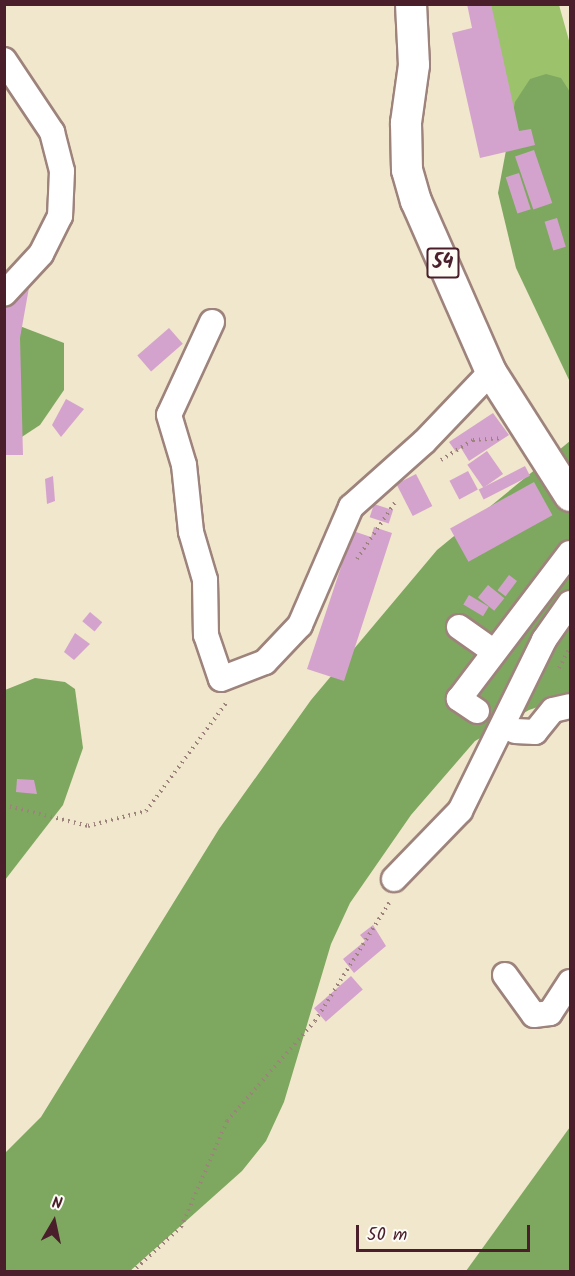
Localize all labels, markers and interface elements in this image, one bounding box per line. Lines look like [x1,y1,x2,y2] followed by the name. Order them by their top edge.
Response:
[425,246,461,280] road number: 54
[50,1191,64,1217] text: N
[24,1192,84,1252] north arrow
[359,1213,533,1251] scale bar
[367,1221,407,1250] text: 50 m

